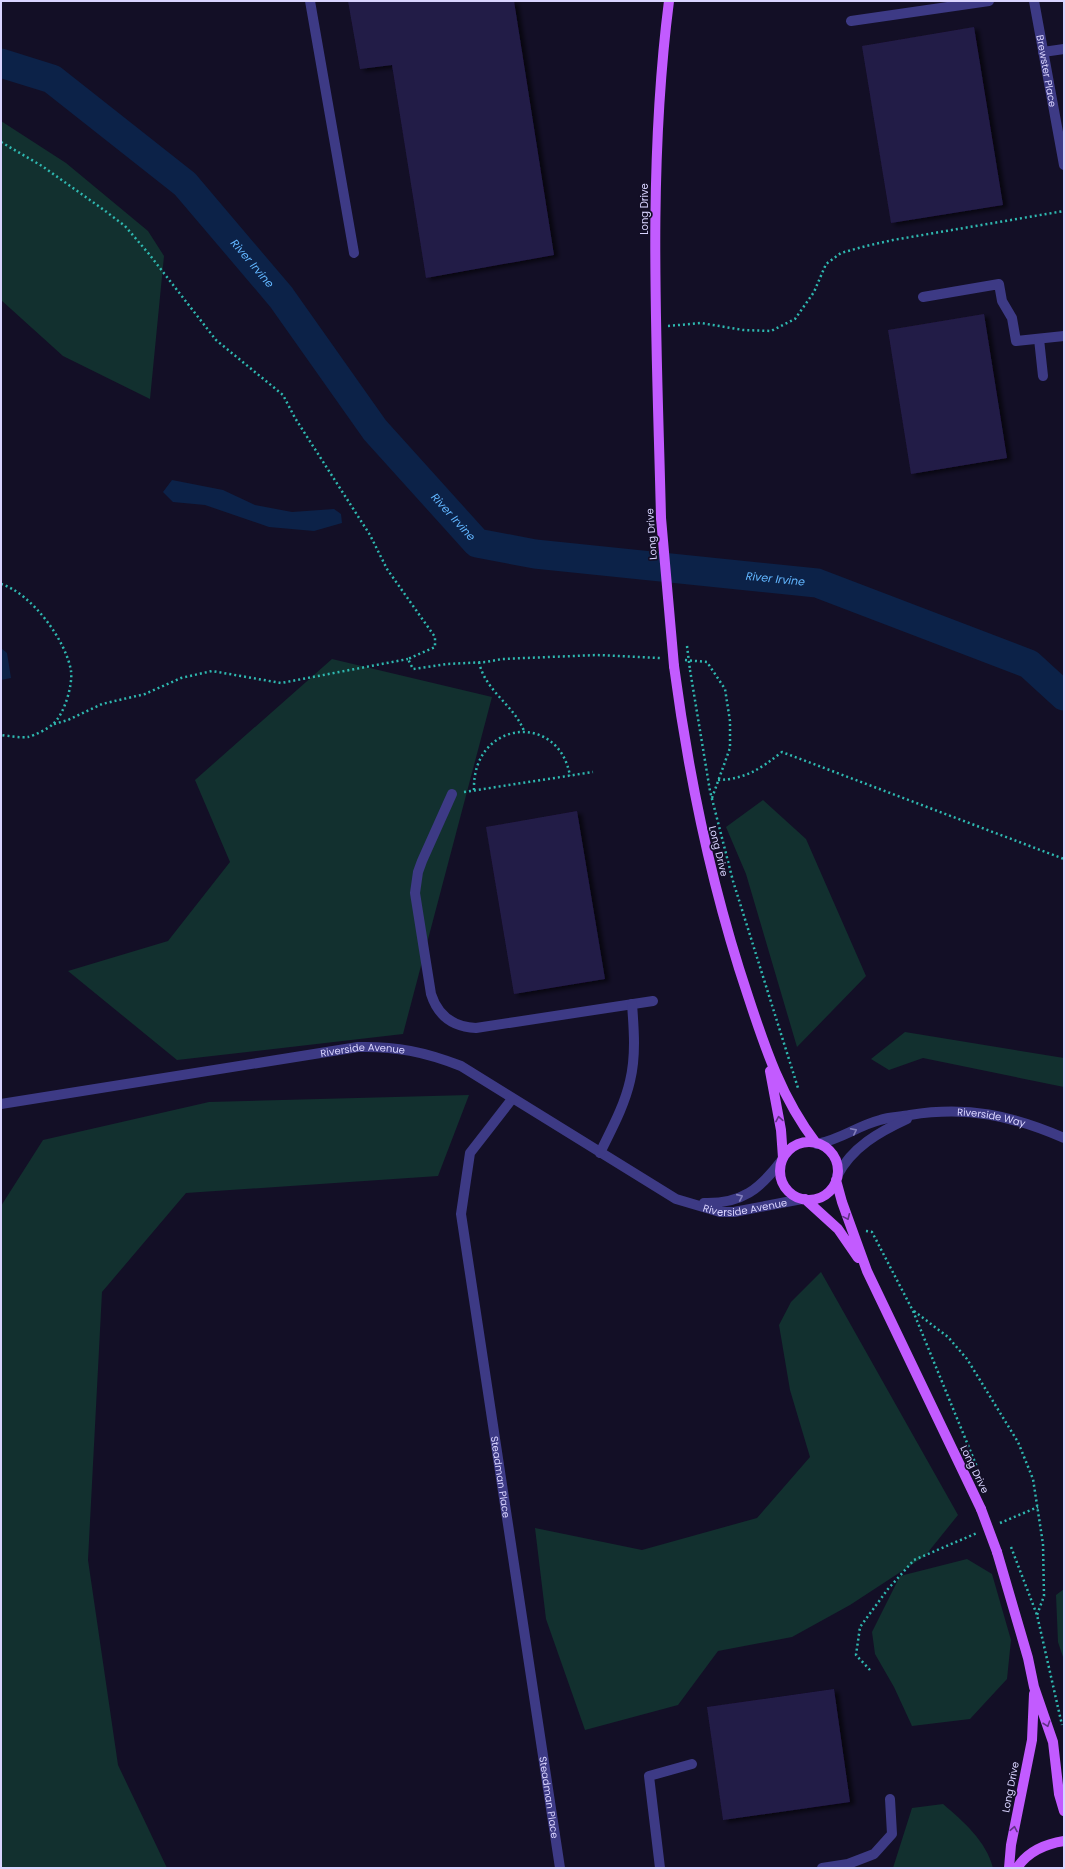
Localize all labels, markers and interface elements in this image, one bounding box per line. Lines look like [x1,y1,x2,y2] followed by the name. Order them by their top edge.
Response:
[1032,34,1060,108] street label: Brewster Place
[637,183,652,235] street label: Long Drive
[227,236,278,291] water label: River Irvine
[428,489,479,544] water label: River Irvine
[642,508,661,560] street label: Long Drive
[745,568,806,590] water label: River Irvine
[705,824,732,878] street label: Long Drive
[319,1040,406,1061] street label: Riverside Avenue
[957,1105,1028,1131] street label: Riverside Way
[776,1116,784,1122] one-way arrow
[850,1128,857,1136] one-way arrow
[737,1194,744,1202] one-way arrow
[701,1195,788,1220] street label: Riverside Avenue
[843,1213,851,1220] one-way arrow
[487,1435,514,1519] street label: Steadman Place
[956,1443,993,1496] street label: Long Drive
[1042,1721,1050,1728] one-way arrow
[535,1755,562,1839] street label: Steadman Place
[998,1760,1023,1814] street label: Long Drive
[1009,1826,1018,1832] one-way arrow

